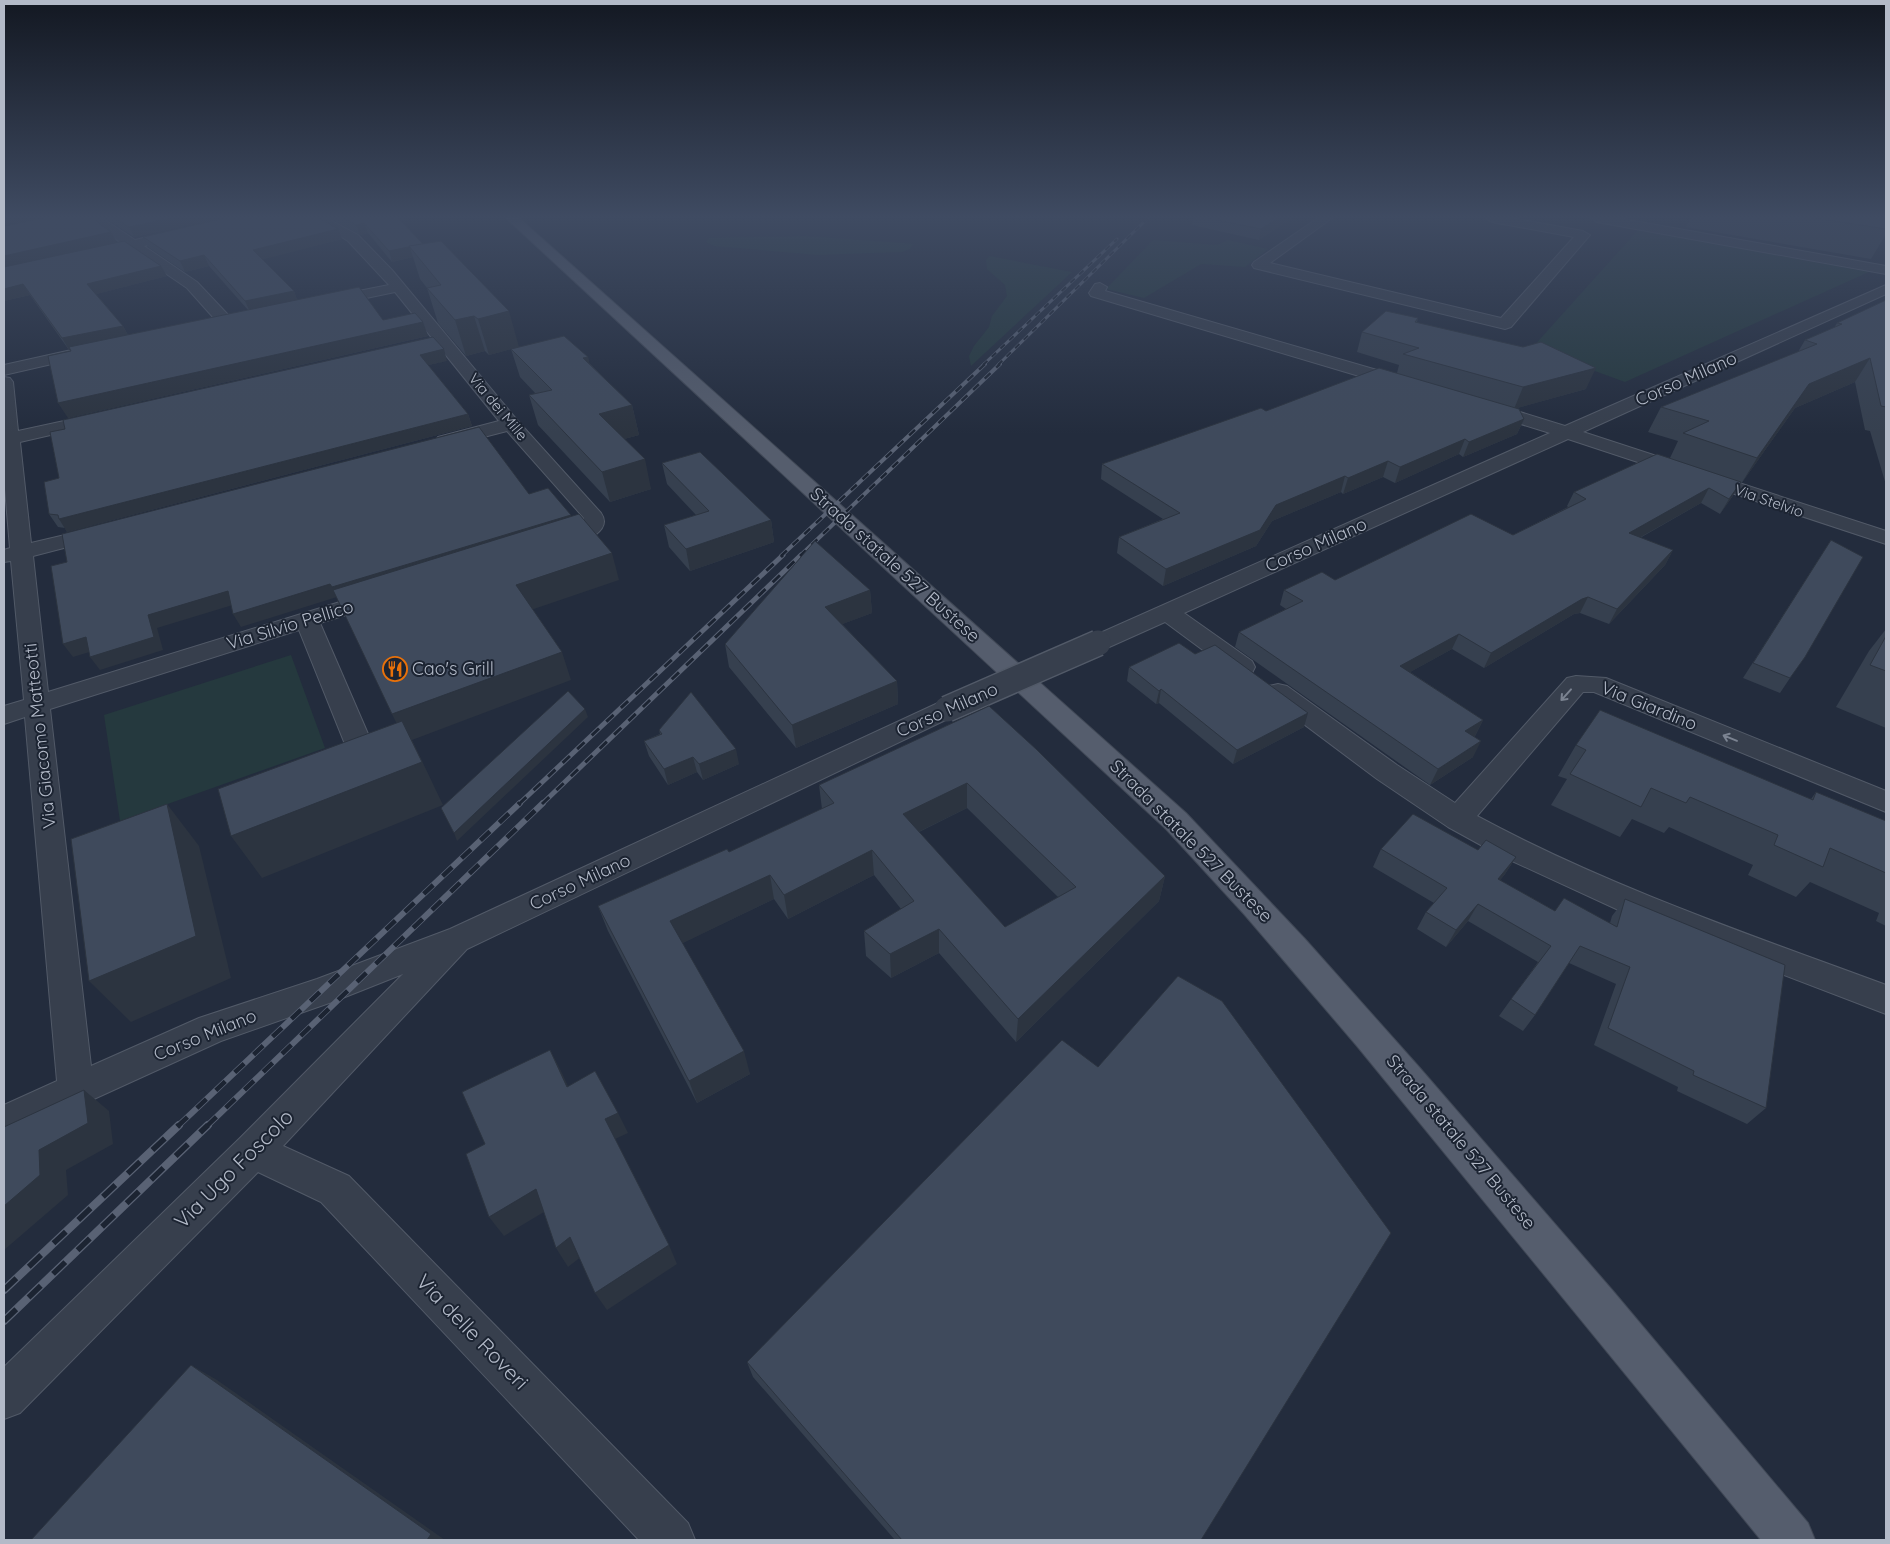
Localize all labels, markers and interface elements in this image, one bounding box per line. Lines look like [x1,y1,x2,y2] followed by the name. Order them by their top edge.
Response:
[1631,346,1740,411] street label: Corso Milano
[465,369,532,444] street label: Via dei Mille
[1732,480,1806,521] street label: Via Stelvio
[806,482,985,647] street label: Strada statale 527 Bustese
[1261,512,1370,577] street label: Corso Milano
[224,594,356,655] street label: Via Silvio Pellico
[18,642,61,830] street label: Via Giacomo Matteotti
[382,656,408,682] restaurant icon: Cao's Grill
[412,657,494,680] place label: Cao's Grill
[1598,676,1701,735] street label: Via Giardino
[892,677,1001,742] street label: Corso Milano
[1561,689,1572,702] one-way arrow
[1723,733,1738,742] one-way arrow
[1105,754,1278,927] street label: Strada statale 527 Bustese
[526,848,634,915] street label: Corso Milano
[150,1003,260,1066] street label: Corso Milano
[1382,1050,1541,1234] street label: Strada statale 527 Bustese
[168,1103,298,1233] street label: Via Ugo Foscolo
[411,1268,534,1394] street label: Via delle Roveri

